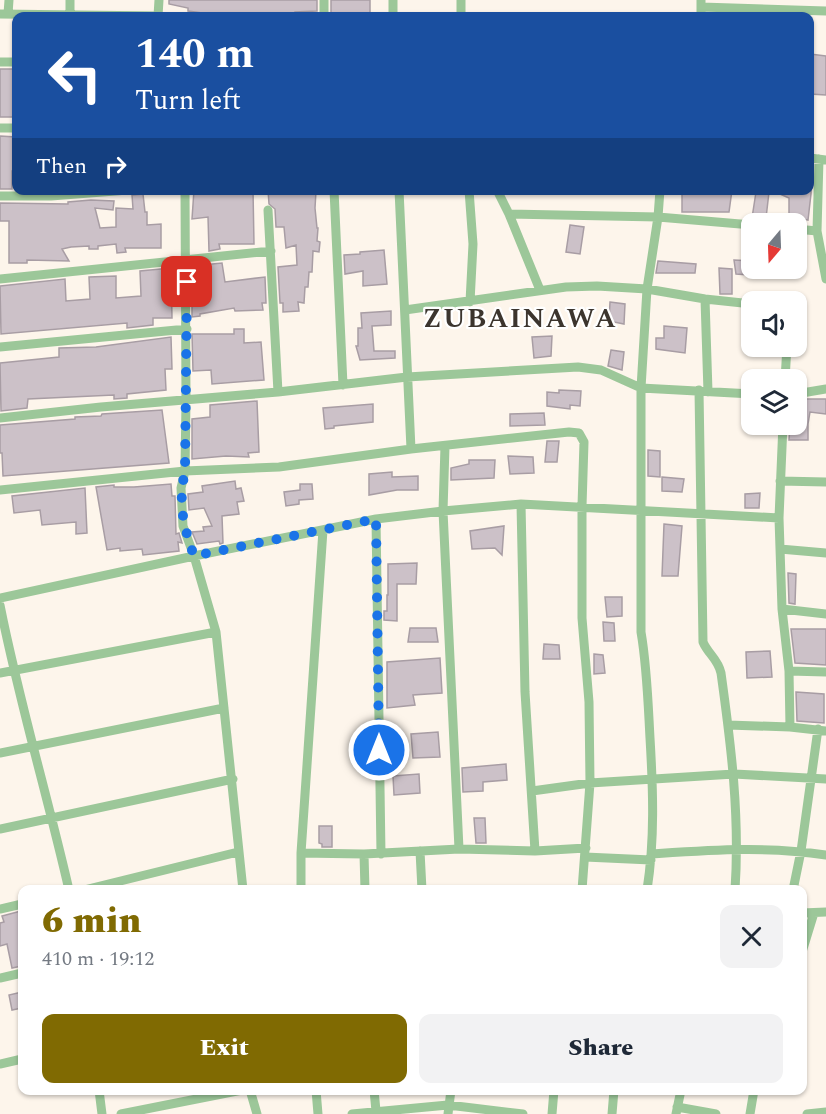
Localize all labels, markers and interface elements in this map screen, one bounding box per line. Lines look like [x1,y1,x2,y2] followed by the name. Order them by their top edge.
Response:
[135,23,254,86] text: 140 m
[36,36,114,114] icon: left
[135,80,241,122] text: Turn left
[36,150,87,183] text: Then
[99,150,132,183] icon: right
[741,213,807,279] north arrow
[741,213,807,435] map controls
[161,256,212,307] pin
[170,265,203,298] icon: arrive
[741,291,807,357] button: sound
[423,298,617,340] district label: ZUBAINAWA
[741,369,807,435] button: layers
[347,718,411,782] position arrow
[42,894,142,949] text: 6 min
[720,905,783,968] button: close
[42,944,154,974] text: 410 m · 19:12
[42,1014,407,1083] button: Exit
[419,1014,783,1083] button: Share

